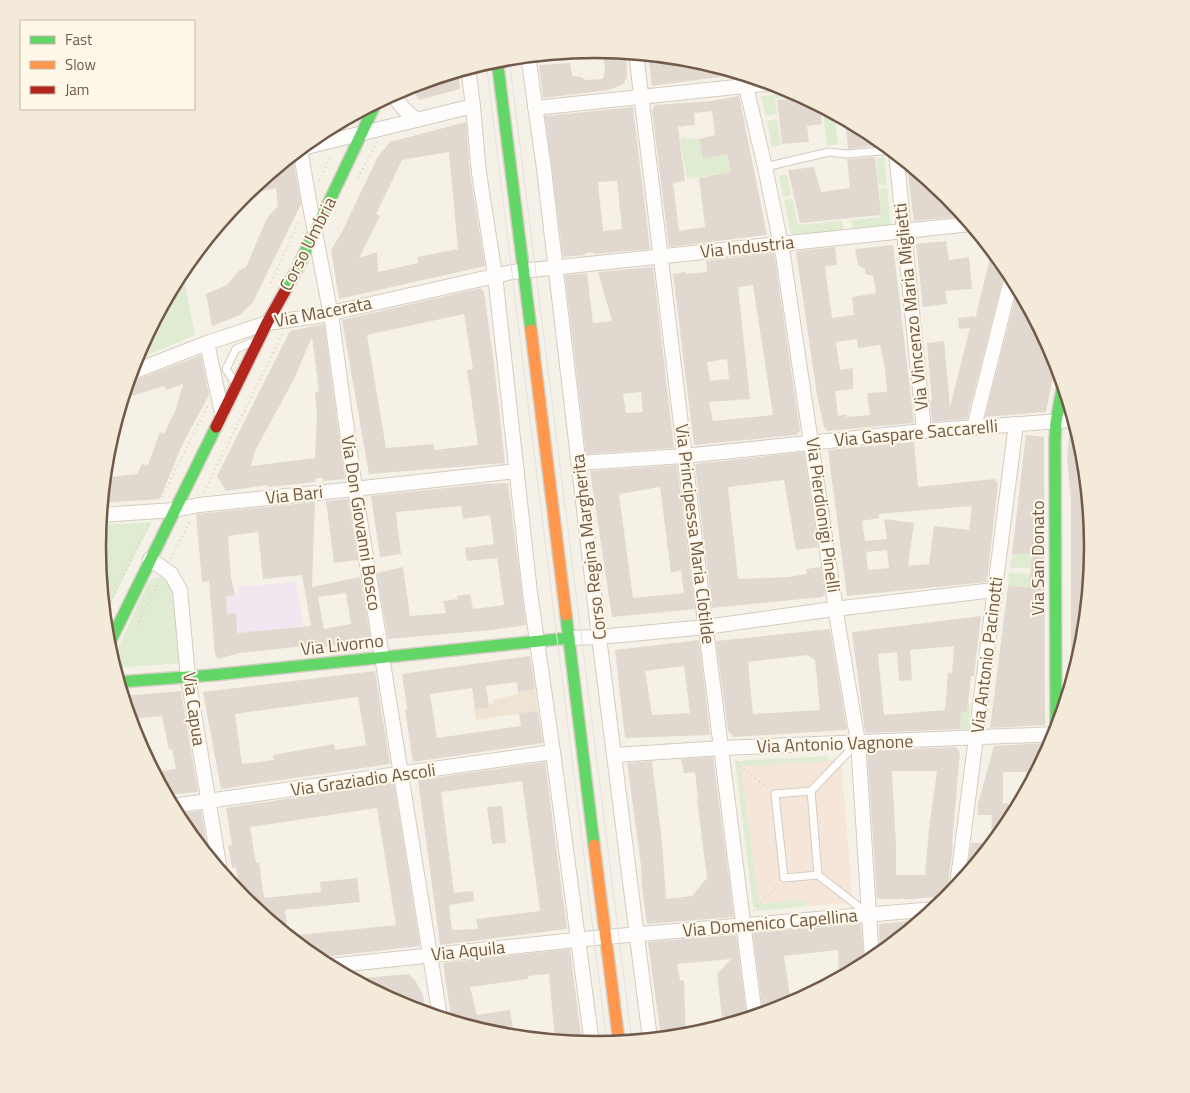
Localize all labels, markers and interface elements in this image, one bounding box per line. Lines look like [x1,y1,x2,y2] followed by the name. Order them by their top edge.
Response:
[20,20,195,110] legend
[65,28,93,51] text: Fast
[65,53,96,76] text: Slow
[65,78,89,101] text: Jam
[272,192,343,296] street label: Corso Umbria
[886,202,935,412] street label: Via Vincenzo Maria Miglietti
[699,228,795,265] street label: Via Industria
[272,289,374,334] street label: Via Macerata
[833,412,999,453] street label: Via Gaspare Saccarelli
[669,422,722,646] street label: Via Principessa Maria Clotilde
[334,433,389,613] street label: Via Don Giovanni Bosco
[799,436,848,594] street label: Via Pierdionigi Pinelli
[564,453,613,641] street label: Corso Regina Margherita
[264,478,324,511] street label: Via Bari
[1024,500,1051,616] street label: Via San Donato
[963,575,1010,735] street label: Via Antonio Pacinotti
[299,627,385,662] street label: Via Livorno
[176,670,213,748] street label: Via Capua
[756,727,914,760] street label: Via Antonio Vagnone
[289,756,437,803] street label: Via Graziadio Ascoli
[681,901,859,944] street label: Via Domenico Capellina
[430,933,506,968] street label: Via Aquila

